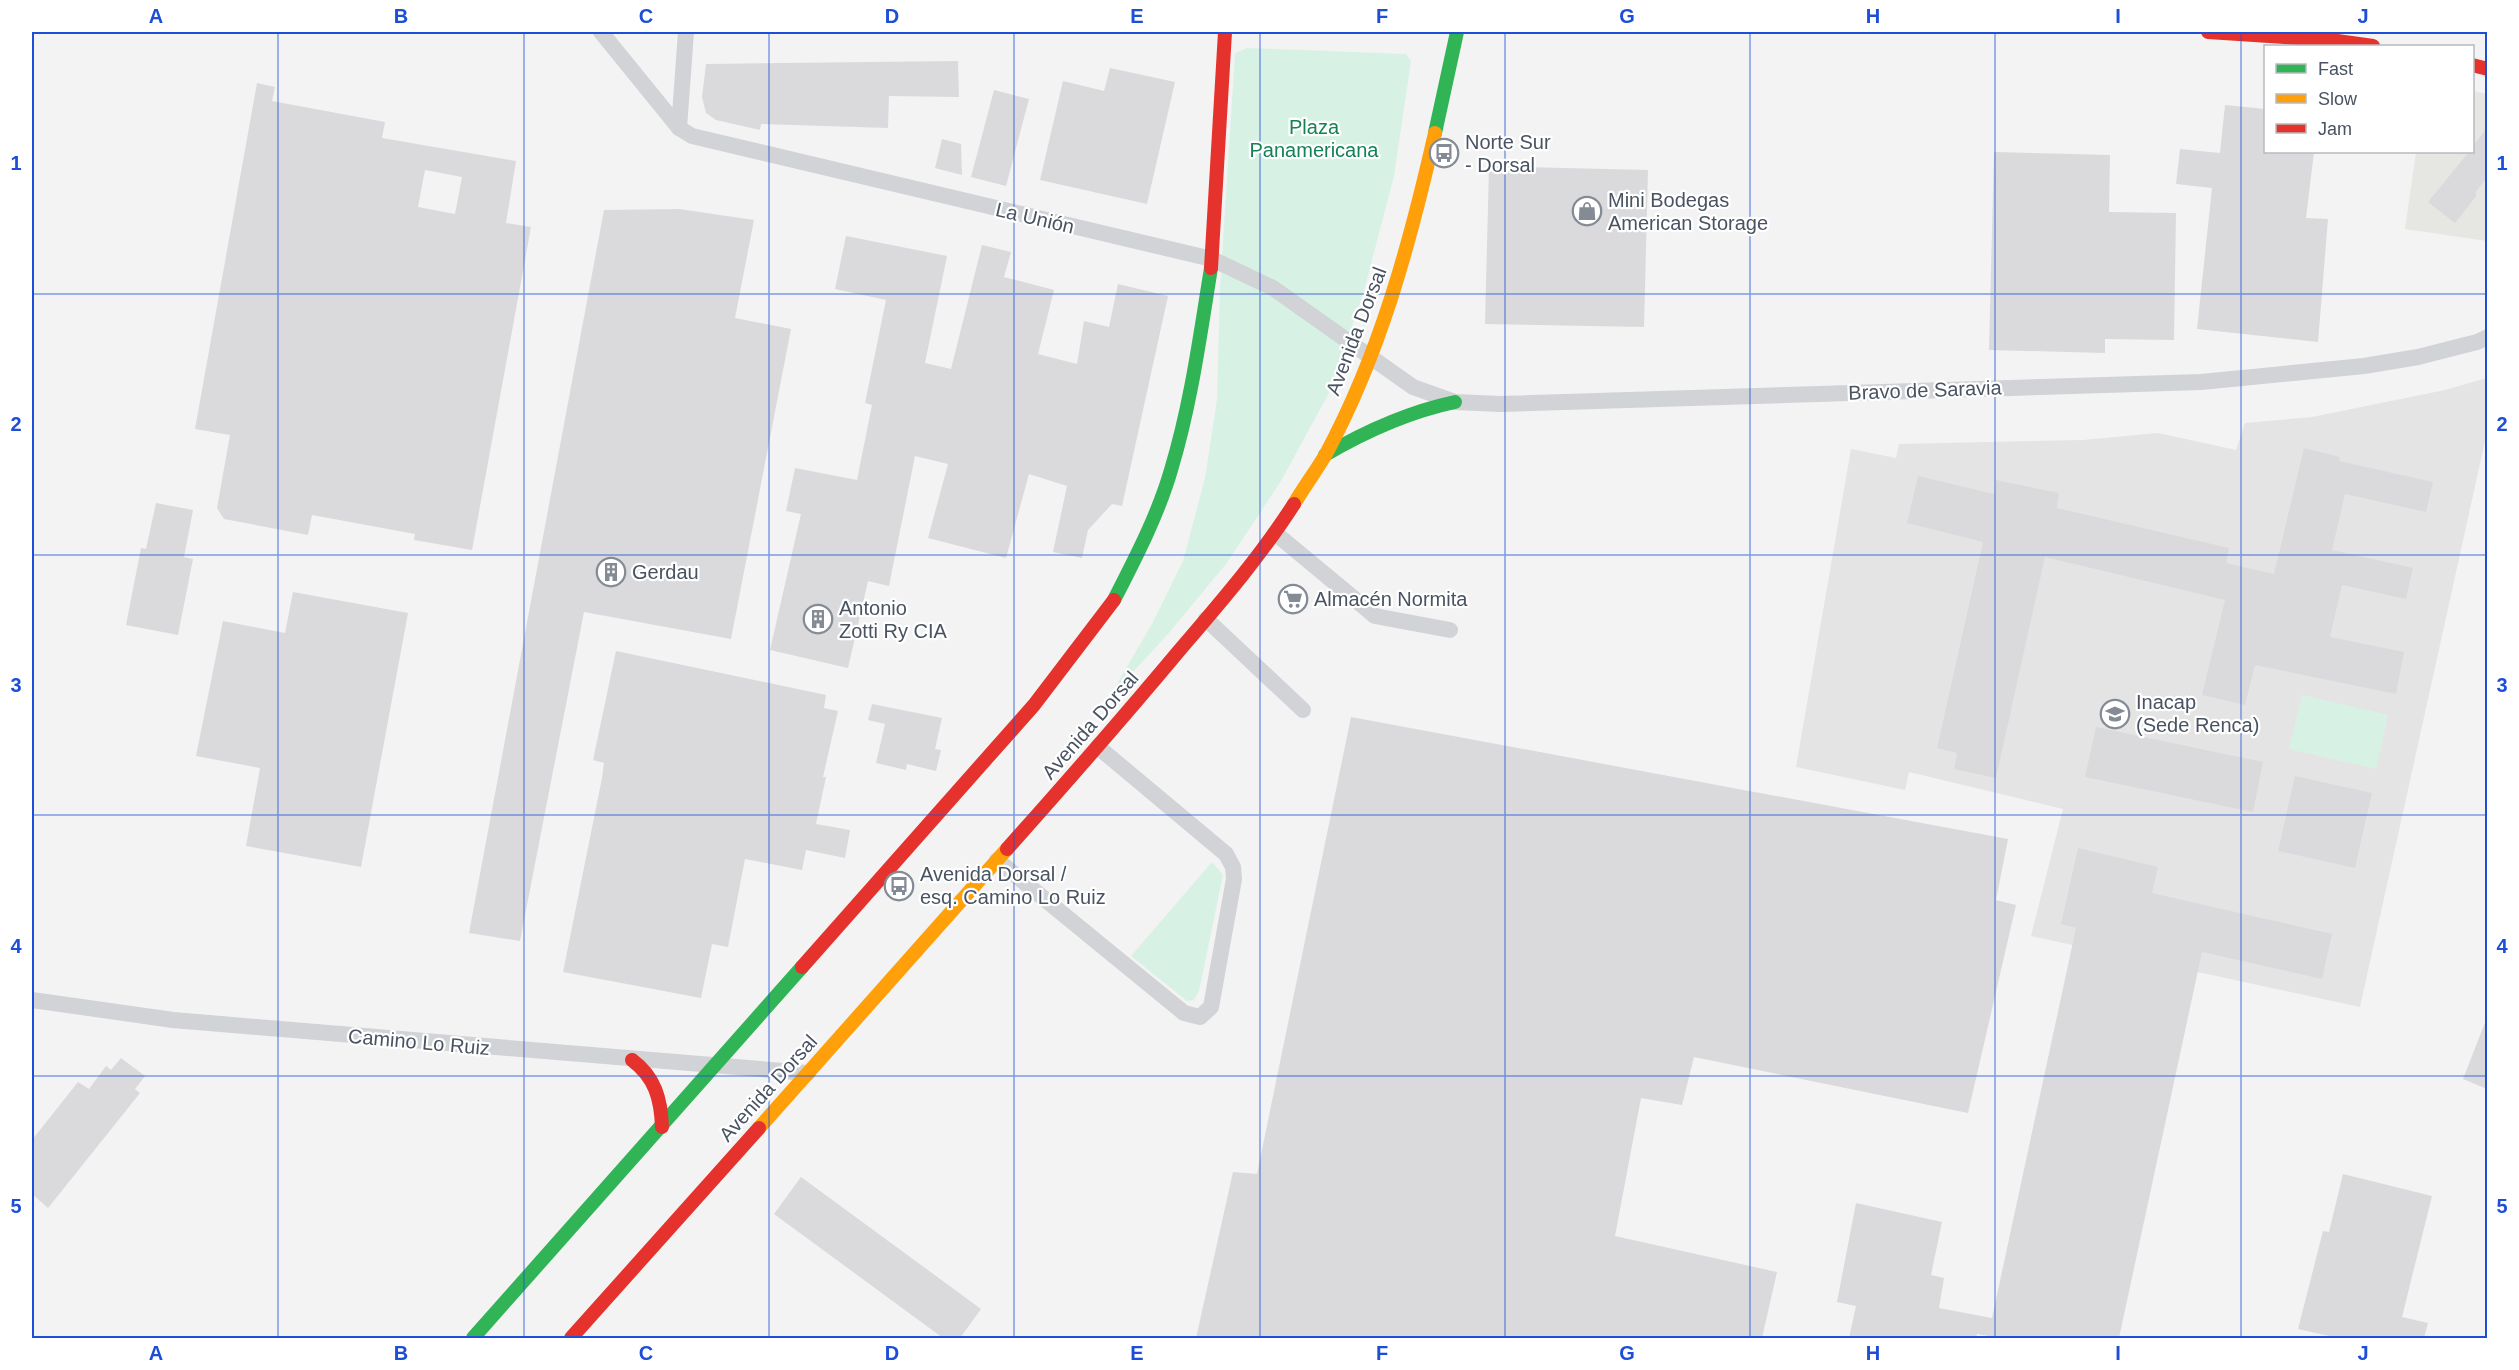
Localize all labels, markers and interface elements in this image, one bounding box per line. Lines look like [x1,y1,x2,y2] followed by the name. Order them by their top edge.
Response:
[149,5,163,27] text: A
[394,5,408,27] text: B
[639,5,653,27] text: C
[885,5,899,27] text: D
[1130,5,1144,27] text: E
[1376,5,1388,27] text: F
[1619,5,1635,27] text: G
[1866,5,1880,27] text: H
[2115,5,2121,27] text: I
[2357,5,2369,27] text: J
[2264,45,2474,153] legend
[2318,59,2353,79] text: Fast
[2318,89,2358,109] text: Slow
[1250,116,1379,161] park label: Plaza Panamericana
[2318,119,2352,139] text: Jam
[1465,131,1551,176] place label: Norte Sur - Dorsal
[1428,137,1460,169] bus stop icon: Norte Sur - Dorsal
[10,152,22,174] text: 1
[2496,152,2508,174] text: 1
[1608,189,1768,234] place label: Mini Bodegas American Storage
[1571,195,1603,227] shop icon: Mini Bodegas American Storage
[994,198,1076,238] street label: La Unión
[1321,264,1391,398] street label: Avenida Dorsal
[1848,376,2003,404] street label: Bravo de Saravia
[10,413,22,435] text: 2
[2496,413,2508,435] text: 2
[595,556,627,588] building icon: Gerdau
[632,561,699,583] place label: Gerdau
[1277,583,1309,615] supermarket icon: Almacén Normita
[1314,588,1468,610] place label: Almacén Normita
[839,597,947,642] place label: Antonio Zotti Ry CIA
[802,603,834,635] building icon: Antonio Zotti Ry CIA
[1037,667,1143,783] street label: Avenida Dorsal
[10,674,22,696] text: 3
[2496,674,2508,696] text: 3
[2136,691,2259,736] place label: Inacap (Sede Renca)
[2099,698,2131,730] school or university icon: Inacap (Sede Renca)
[920,863,1106,908] place label: Avenida Dorsal / esq. Camino Lo Ruiz
[883,870,915,902] bus stop icon: Avenida Dorsal / esq. Camino Lo Ruiz
[10,935,22,957] text: 4
[2496,935,2508,957] text: 4
[347,1025,491,1059] street label: Camino Lo Ruiz
[715,1030,821,1146] street label: Avenida Dorsal
[10,1195,22,1217] text: 5
[2496,1195,2508,1217] text: 5
[149,1342,163,1364] text: A
[394,1342,408,1364] text: B
[639,1342,653,1364] text: C
[885,1342,899,1364] text: D
[1130,1342,1144,1364] text: E
[1376,1342,1388,1364] text: F
[1619,1342,1635,1364] text: G
[1866,1342,1880,1364] text: H
[2115,1342,2121,1364] text: I
[2357,1342,2369,1364] text: J

